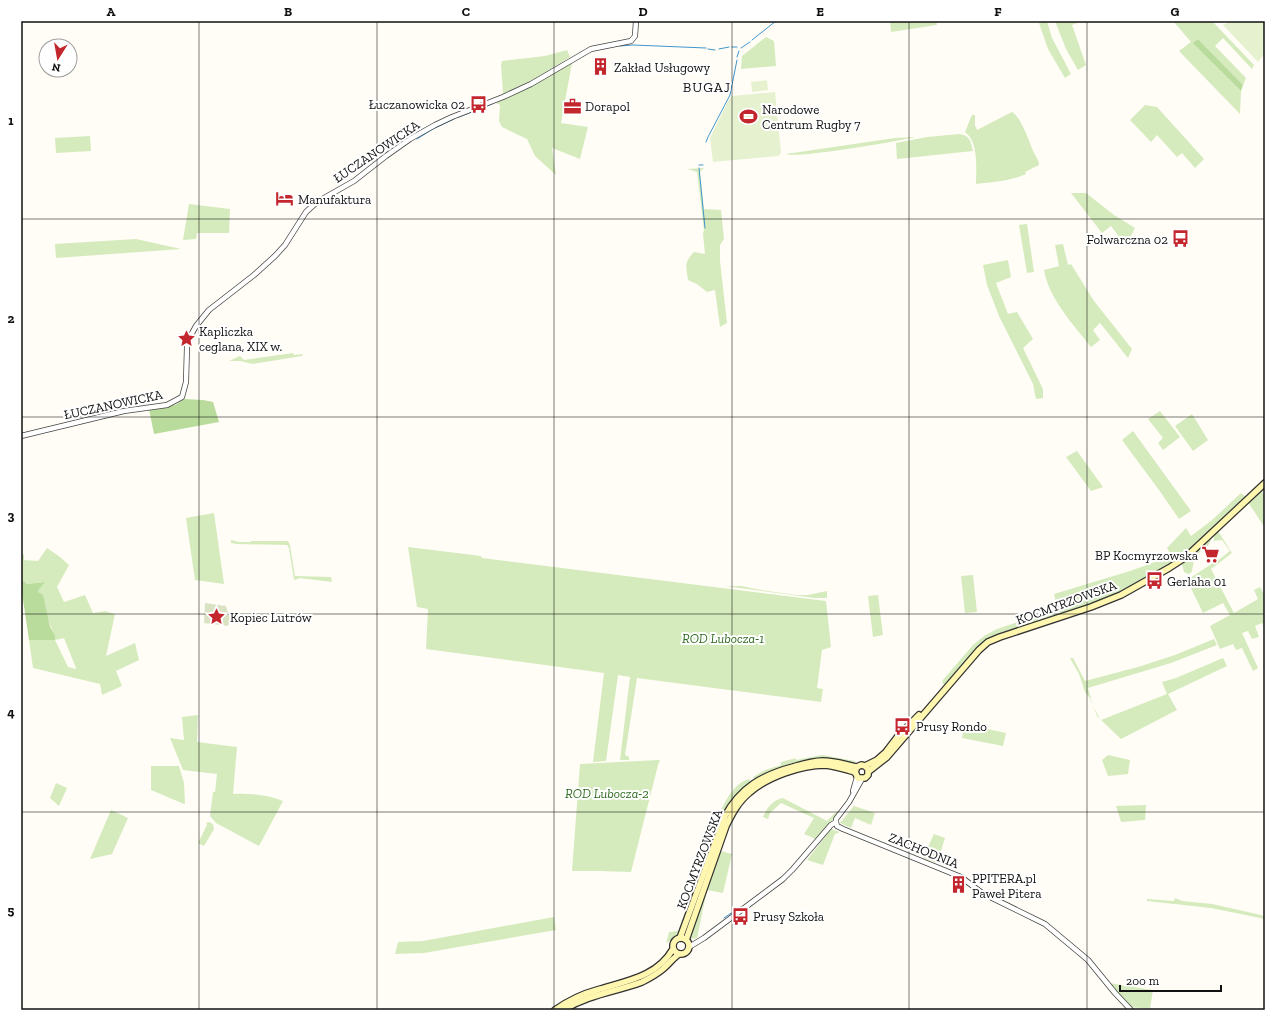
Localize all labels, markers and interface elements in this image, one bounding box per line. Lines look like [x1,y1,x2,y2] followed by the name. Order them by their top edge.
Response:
[107,4,116,19] text: A
[284,4,292,19] text: B
[462,4,470,19] text: C
[638,4,648,19] text: D
[816,4,824,19] text: E
[994,4,1002,19] text: F
[1171,4,1180,19] text: G
[38,38,78,78] north arrow
[591,57,611,77] building icon: Zakład Usługowy
[50,60,62,75] text: N
[614,60,711,75] place label: Zakład Usługowy
[683,79,731,96] district label: BUGAJ
[468,94,488,114] bus stop icon: Łuczanowicka 02
[562,96,582,116] office icon: Dorapol
[369,97,465,112] place label: Łuczanowicka 02
[585,99,630,114] place label: Dorapol
[762,102,860,132] place label: Narodowe Centrum Rugby 7
[739,106,759,126] sports icon: Narodowe Centrum Rugby 7
[8,113,14,128] text: 1
[330,117,423,186] street label: ŁUCZANOWICKA
[275,189,295,209] hotel icon: Manufaktura
[298,192,372,207] place label: Manufaktura
[1171,229,1191,249] bus stop icon: Folwarczna 02
[1086,232,1168,247] place label: Folwarczna 02
[8,311,15,326] text: 2
[199,324,282,354] place label: Kapliczka ceglana, XIX w.
[176,328,196,348] place icon: Kapliczka ceglana, XIX w.
[62,387,164,422] street label: ŁUCZANOWICKA
[8,508,15,523] text: 3
[1201,545,1221,565] supermarket icon: BP Kocmyrzowska
[1095,548,1199,563] place label: BP Kocmyrzowska
[1144,571,1164,591] bus stop icon: Gerlaha 01
[1167,574,1226,589] place label: Gerlaha 01
[1014,577,1119,628] street label: KOCMYRZOWSKA
[207,607,227,627] place icon: Kopiec Lutrów
[230,610,312,625] place label: Kopiec Lutrów
[682,631,764,646] park label: ROD Lubocza-1
[7,705,15,720] text: 4
[893,716,913,736] bus stop icon: Prusy Rondo
[916,719,987,734] place label: Prusy Rondo
[565,786,649,801] park label: ROD Lubocza-2
[674,807,726,911] street label: KOCMYRZOWSKA
[887,830,962,872] street label: ZACHODNIA
[972,871,1042,901] place label: PPITERA.pl Paweł Pitera
[949,875,969,895] building icon: PPITERA.pl Paweł Pitera
[8,903,15,918] text: 5
[730,906,750,926] bus stop icon: Prusy Szkoła
[753,909,825,924] place label: Prusy Szkoła
[1120,967,1221,993] scale bar
[1126,974,1160,988] text: 200 m

